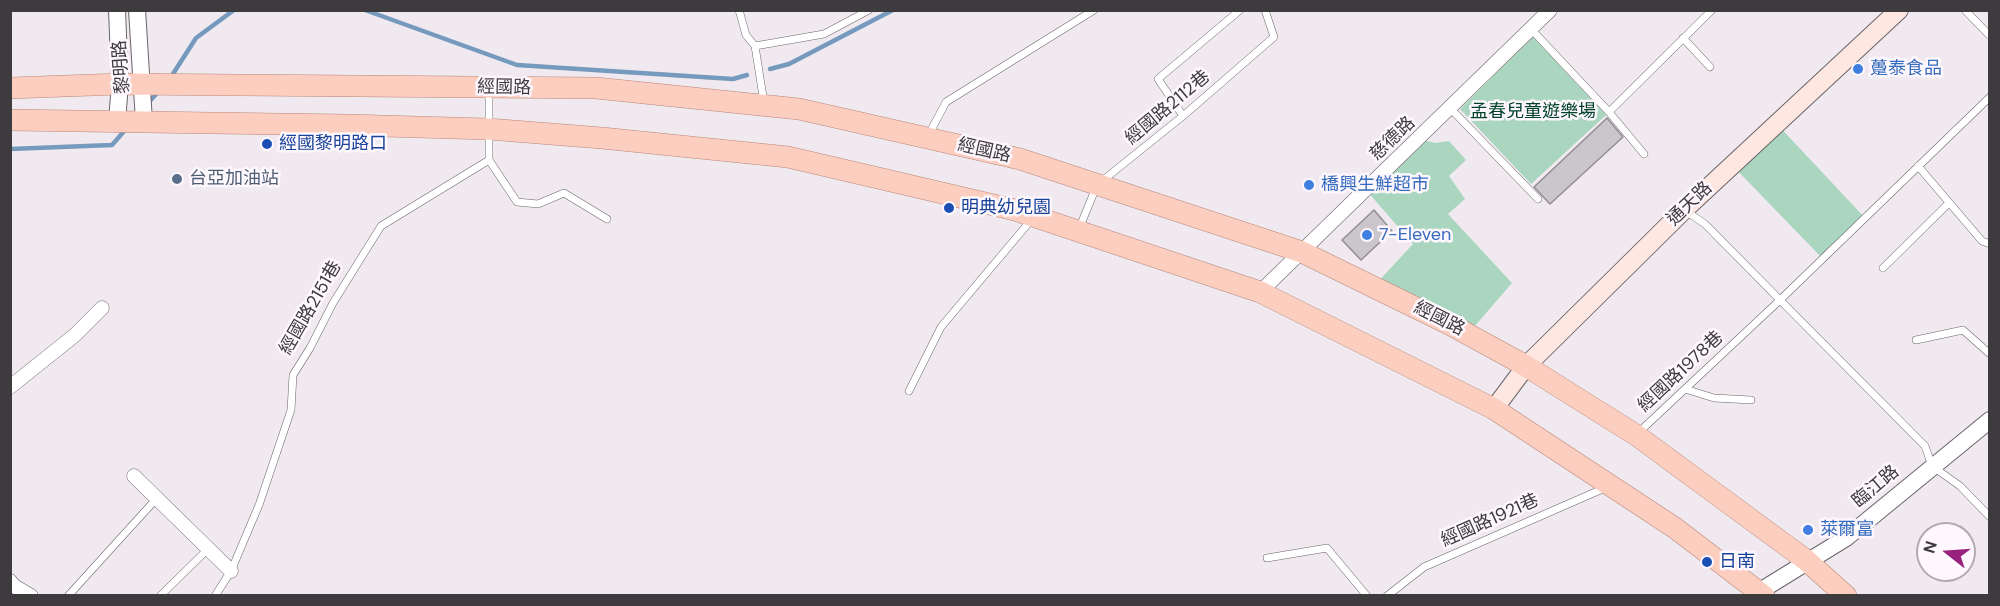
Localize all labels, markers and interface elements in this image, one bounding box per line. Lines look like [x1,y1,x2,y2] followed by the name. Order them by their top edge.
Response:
[109,39,135,95] street label: 黎明路
[1870,58,1942,80] place label: 躉泰食品
[1851,62,1865,76] marker: 躉泰食品
[1121,66,1215,150] street label: 經國路2112巷
[477,77,531,99] street label: 經國路
[1470,101,1596,123] park label: 孟春兒童遊樂場
[1366,112,1420,166] street label: 慈德路
[279,133,387,155] place label: 經國黎明路口
[955,134,1013,168] street label: 經國路
[260,137,274,151] marker: 經國黎明路口
[189,168,279,190] place label: 台亞加油站
[170,172,184,186] marker: 台亞加油站
[1321,174,1429,196] place label: 橋興生鮮超市
[1663,177,1717,231] street label: 通天路
[1302,178,1316,192] marker: 橋興生鮮超市
[961,197,1051,219] place label: 明典幼兒園
[942,201,956,215] marker: 明典幼兒園
[1379,224,1451,246] place label: 7-Eleven
[1360,228,1374,242] marker: 7-Eleven
[276,257,346,359] street label: 經國路2151巷
[1410,297,1468,341] street label: 經國路
[1634,327,1728,417] street label: 經國路1978巷
[1848,461,1904,513] street label: 臨江路
[1438,490,1542,552] street label: 經國路1921巷
[1820,519,1874,541] place label: 萊爾富
[1916,522,1976,582] north arrow
[1801,523,1815,537] marker: 萊爾富
[1918,539,1942,556] text: N
[1719,551,1755,573] place label: 日南
[1700,555,1714,569] marker: 日南

